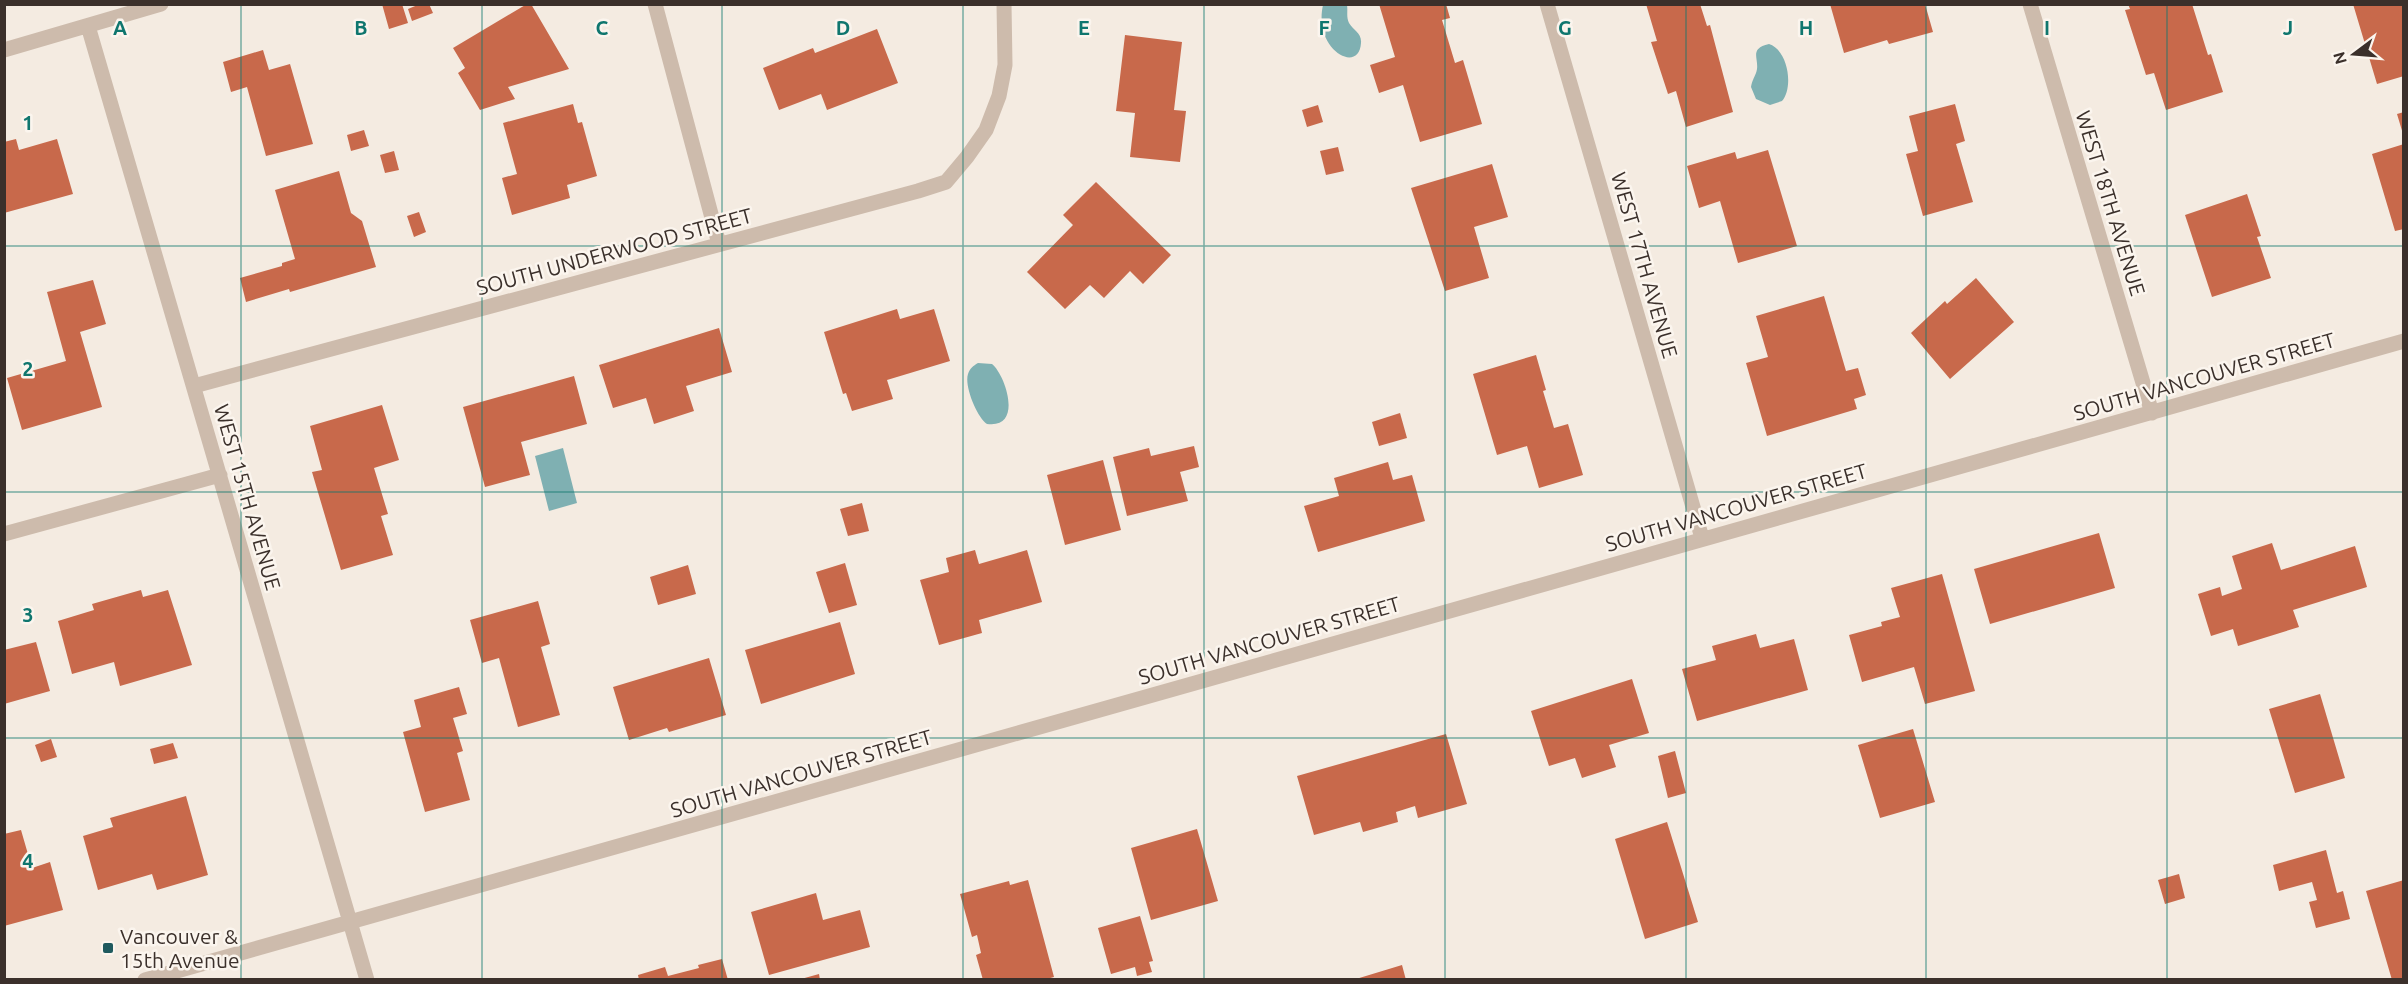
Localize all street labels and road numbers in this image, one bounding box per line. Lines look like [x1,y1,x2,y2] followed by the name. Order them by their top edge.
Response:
[2071,108,2151,298] street label: WEST 18TH AVENUE
[1607,169,1683,361] street label: WEST 17TH AVENUE
[474,203,755,299] street label: SOUTH UNDERWOOD STREET
[2070,327,2338,425] street label: SOUTH VANCOUVER STREET
[210,401,286,593] street label: WEST 15TH AVENUE
[1602,458,1870,556] street label: SOUTH VANCOUVER STREET
[1135,591,1403,689] street label: SOUTH VANCOUVER STREET
[667,724,935,822] street label: SOUTH VANCOUVER STREET

